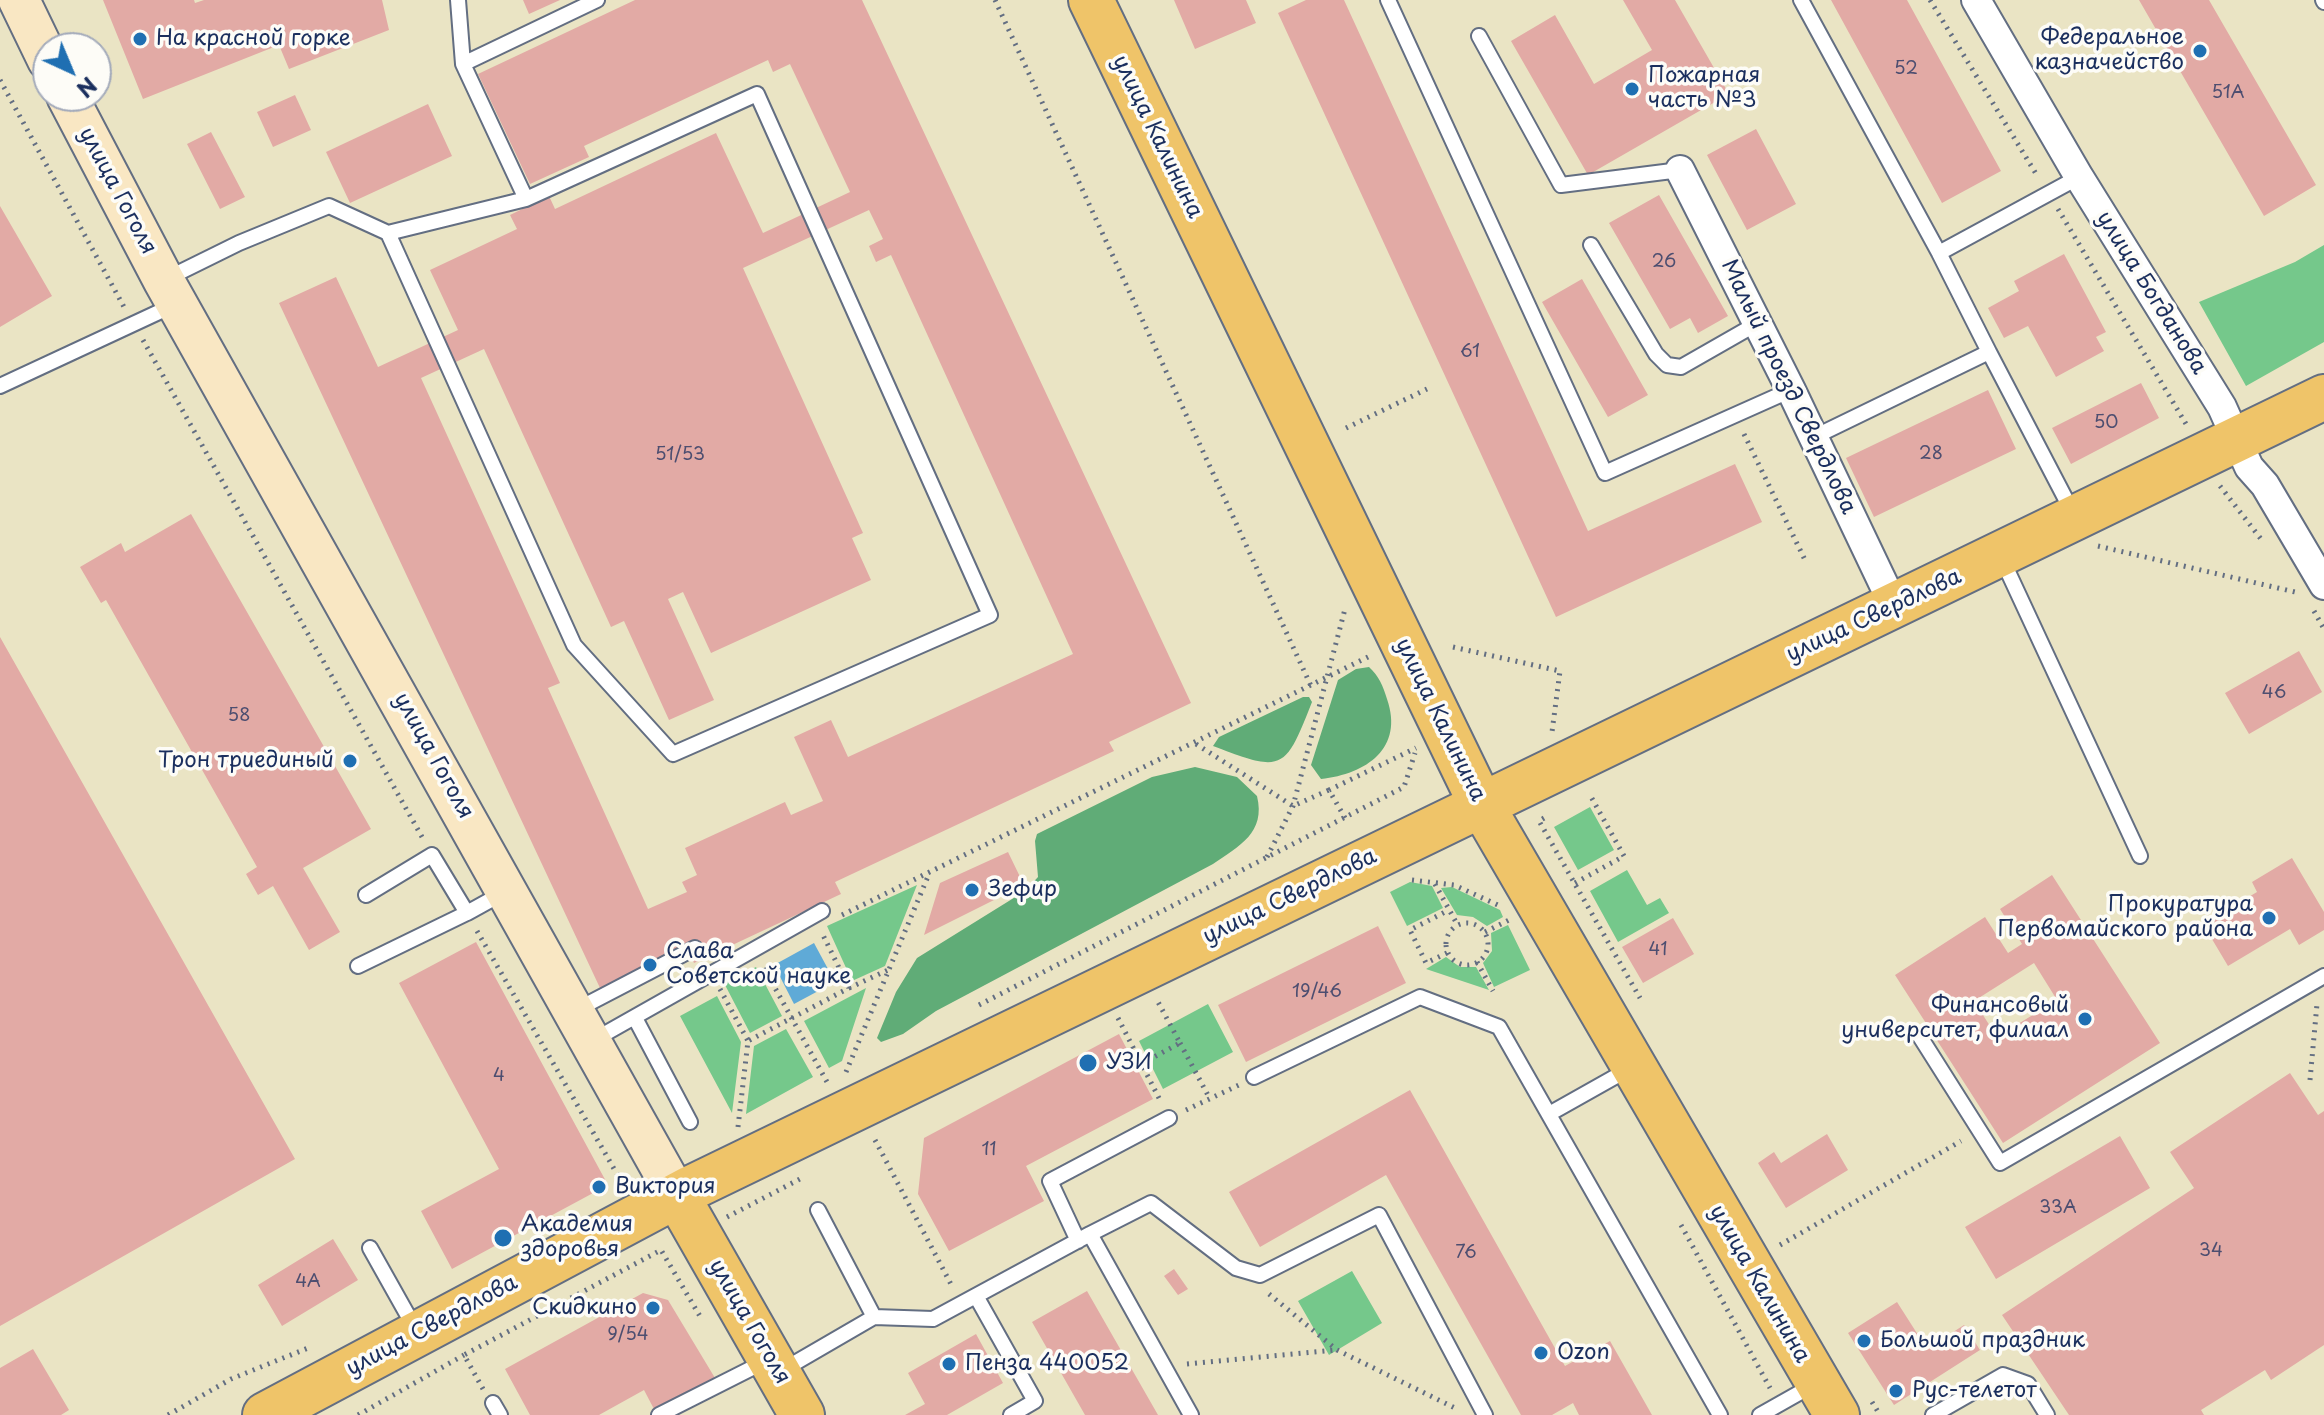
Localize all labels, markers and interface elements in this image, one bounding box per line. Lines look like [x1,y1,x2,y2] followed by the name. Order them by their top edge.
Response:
[2034,25,2184,76] place label: Федеральное казначейство
[156,26,351,52] place label: На красной горке
[131,30,149,48] marker: На красной горке
[32,32,112,112] north arrow
[2191,42,2209,60] marker: Федеральное казначейство
[1106,51,1208,223] street label: улица Калинина
[1894,58,1918,80] house number: 52
[1648,63,1760,114] place label: Пожарная часть №3
[70,70,105,106] text: N
[1623,80,1641,98] marker: Пожарная часть №3
[2211,82,2245,104] house number: 51А
[72,123,162,259] street label: улица Гоголя
[2090,207,2212,379] street label: улица Богданова
[1652,251,1676,273] house number: 26
[1715,255,1861,519] street label: Малый проезд Свердлова
[1460,341,1480,363] house number: 61
[2094,412,2118,434] house number: 50
[1919,443,1943,465] house number: 28
[655,444,705,466] house number: 51/53
[1782,564,1966,668] street label: улица Свердлова
[1389,634,1491,806] street label: улица Калинина
[2262,682,2286,704] house number: 46
[388,688,478,824] street label: улица Гоголя
[228,705,250,727] house number: 58
[158,748,334,774] place label: Трон триединый
[341,752,359,770] marker: Трон триединый
[1199,843,1381,951] street label: улица Свердлова
[988,877,1057,903] place label: Зефир
[963,881,981,899] marker: Зефир
[1998,892,2253,944] place label: Прокуратура Первомайского района
[2260,909,2278,927] marker: Прокуратура Первомайского района
[666,939,851,990] place label: Слава Советской науке
[1649,939,1667,961] house number: 41
[641,956,659,974] marker: Слава Советской науке
[1292,981,1342,1003] house number: 19/46
[1841,993,2069,1044] place label: Финансовый университет, филиал
[2076,1010,2094,1028] marker: Финансовый университет, филиал
[1106,1050,1152,1076] place label: УЗИ
[1077,1052,1099,1074] marker: УЗИ
[493,1065,505,1087] house number: 4
[981,1139,997,1161] house number: 11
[615,1174,716,1200] place label: Виктория
[590,1178,608,1196] marker: Виктория
[2039,1197,2077,1219] house number: 33А
[1703,1200,1815,1368] street label: улица Калинина
[521,1212,633,1264] place label: Академия здоровья
[492,1227,514,1249] marker: Академия здоровья
[2199,1240,2223,1262] house number: 34
[1455,1242,1477,1264] house number: 76
[703,1255,795,1389] street label: улица Гоголя
[342,1270,522,1382] street label: улица Свердлова
[295,1271,321,1293] house number: 4А
[532,1295,637,1321] place label: Скидкино
[644,1299,662,1317] marker: Скидкино
[607,1324,649,1346] house number: 9/54
[1880,1328,2085,1354] place label: Большой праздник
[1855,1332,1873,1350] marker: Большой праздник
[1557,1340,1610,1366] place label: Ozon
[1532,1344,1550,1362] marker: Ozon
[965,1351,1129,1377] place label: Пенза 440052
[940,1355,958,1373] marker: Пенза 440052
[1912,1378,2037,1404] place label: Рус-телетот
[1887,1382,1905,1400] marker: Рус-телетот

